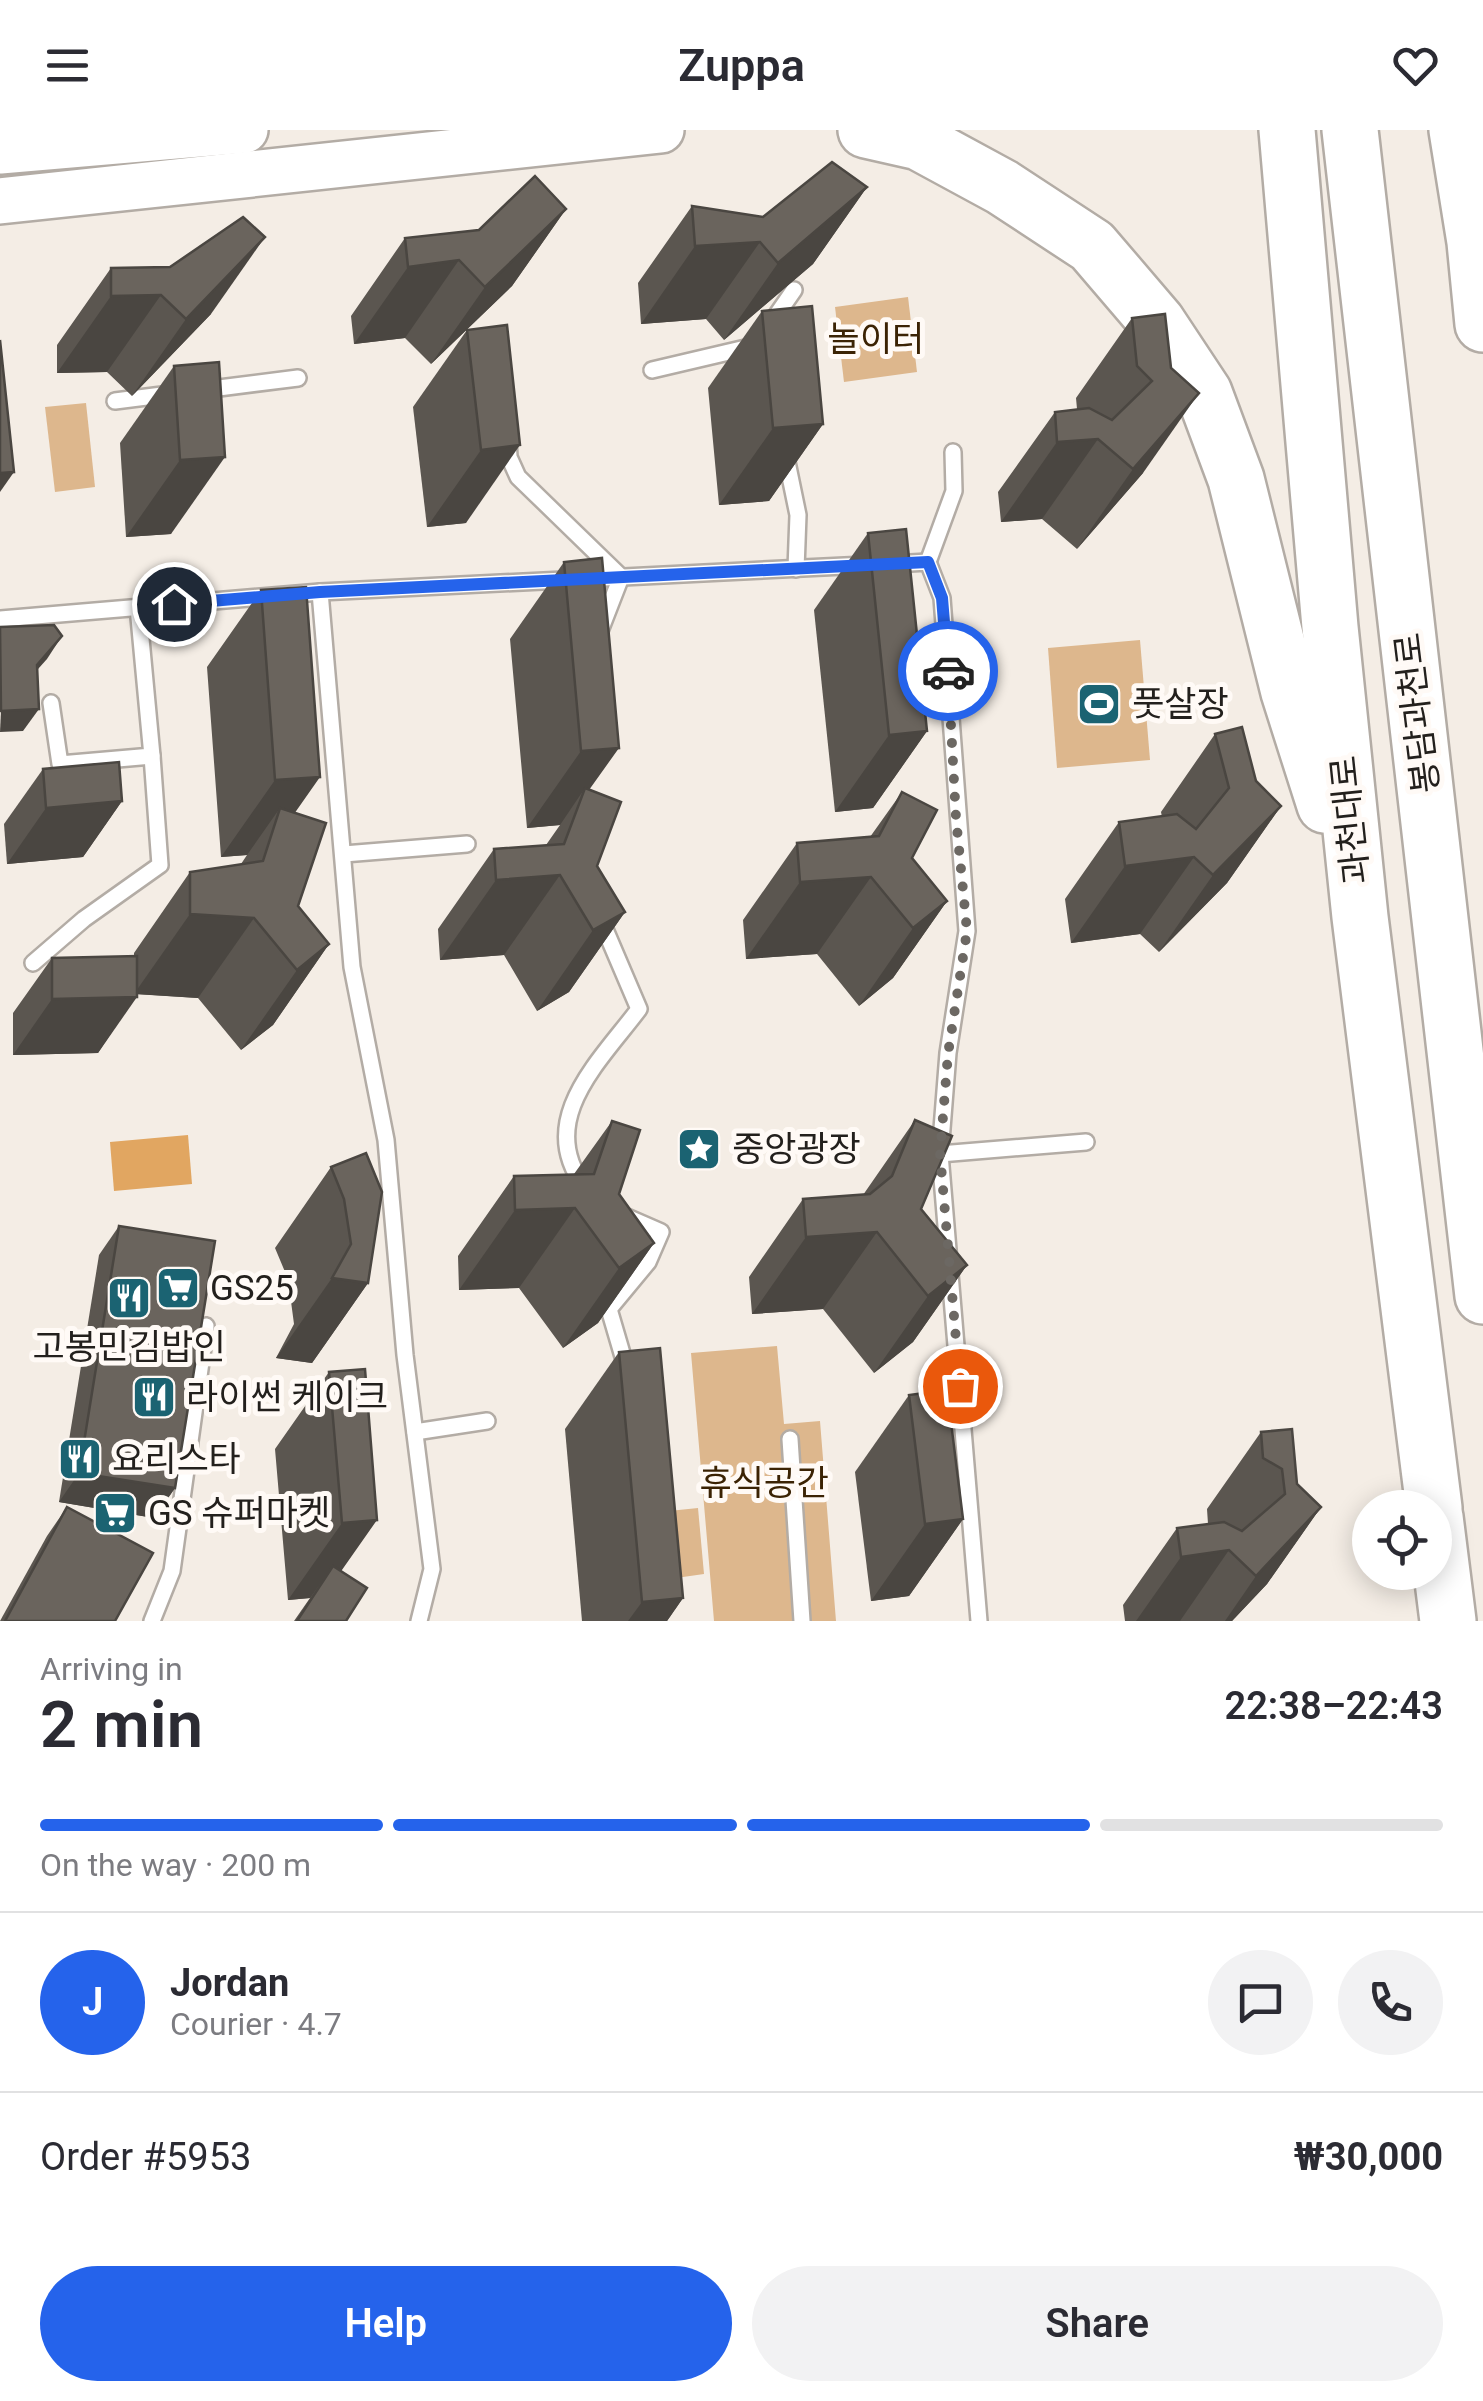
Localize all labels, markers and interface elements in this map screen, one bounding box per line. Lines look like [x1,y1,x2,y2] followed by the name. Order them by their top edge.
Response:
[40,38,95,93] icon: menu
[1388,38,1443,93] icon: heart
[678,39,805,92] text: Zuppa
[828,319,924,360] park label: 놀이터
[132,562,217,647] pin
[147,577,202,632] icon: home
[898,621,998,721] courier
[1387,631,1448,795] street label: 봉담과천로
[921,644,976,699] icon: car
[1076,681,1122,727] sports icon: 풋살장
[1132,684,1229,725] place label: 풋살장
[1323,754,1378,886] street label: 과천대로
[676,1126,722,1172] place icon: 중앙광장
[732,1129,861,1170] place label: 중앙광장
[155,1265,201,1311] supermarket icon: GS25
[210,1268,294,1309] place label: GS25
[106,1275,152,1321] restaurant icon: 고봉민김밥인
[32,1327,226,1368] place label: 고봉민김밥인
[918,1344,1003,1429] pin
[933,1359,988,1414] icon: bag
[131,1374,177,1420] restaurant icon: 라이썬 케이크
[186,1377,388,1418] place label: 라이썬 케이크
[57,1436,103,1482] restaurant icon: 요리스타
[112,1439,241,1480] place label: 요리스타
[700,1463,828,1504] park label: 휴식공간
[92,1490,138,1536] supermarket icon: GS 슈퍼마켓
[1352,1490,1452,1590] map controls
[1352,1490,1452,1590] button: locate
[148,1493,330,1534] place label: GS 슈퍼마켓
[40,1650,183,1688] text: Arriving in
[1224,1684,1443,1728] text: 22:38–22:43
[40,1687,203,1763] text: 2 min
[40,1846,311,1884] text: On the way · 200 m
[1208,1950,1313,2055] button: chat
[1338,1950,1443,2055] button: phone
[170,1961,289,2005] text: Jordan
[82,1980,103,2024] text: J
[170,2005,342,2043] text: Courier · 4.7
[40,2135,251,2179] text: Order #5953
[1294,2135,1443,2179] text: ₩30,000
[40,2266,732,2381] button: Help
[752,2266,1443,2381] button: Share

